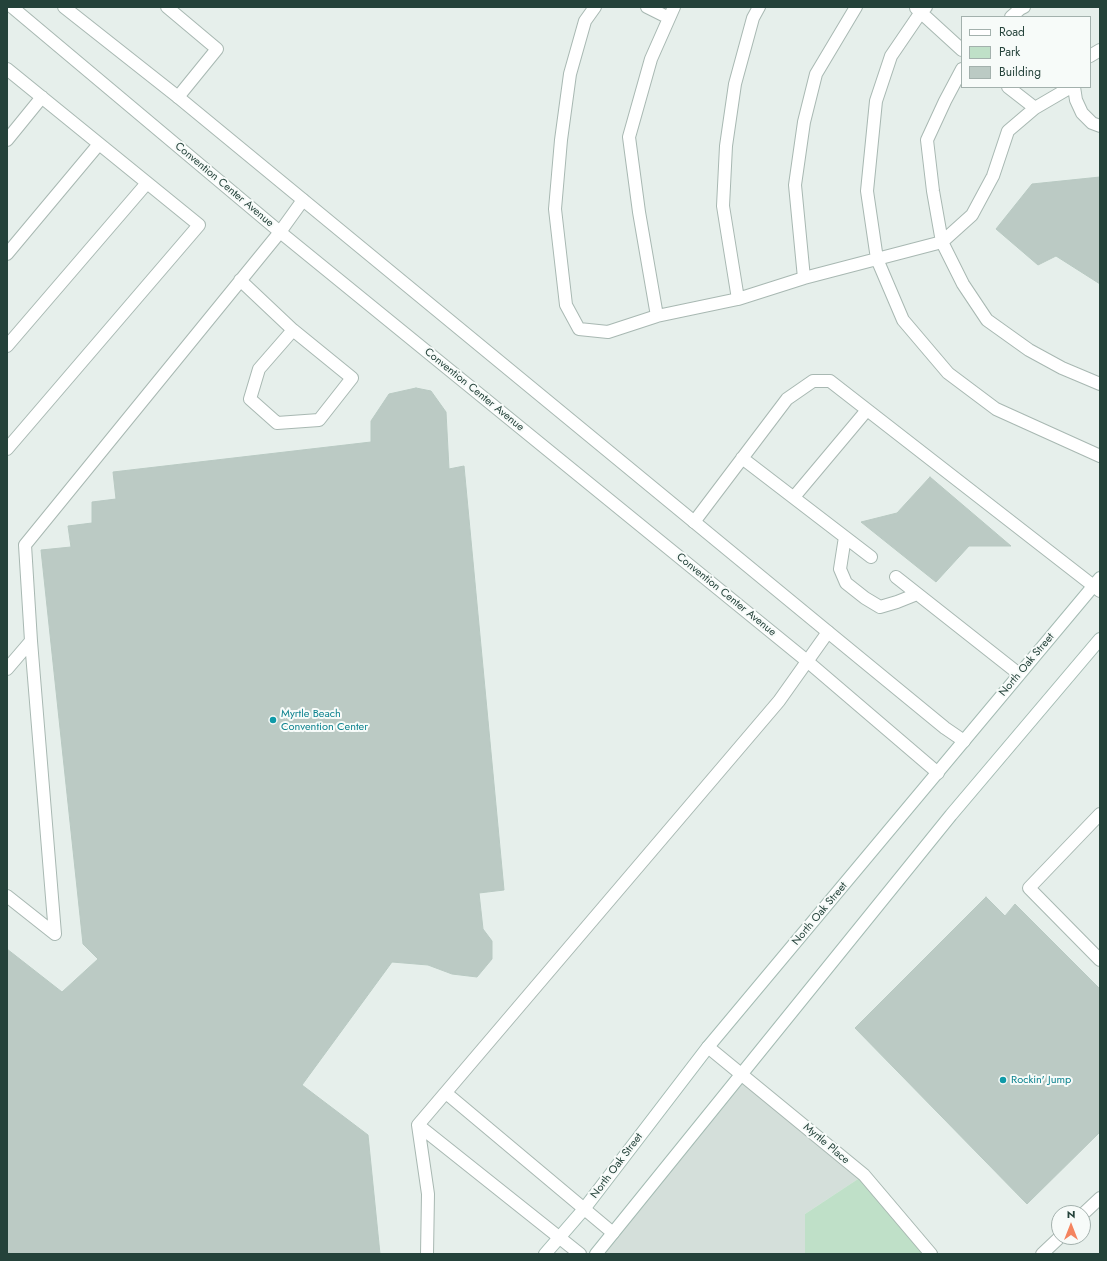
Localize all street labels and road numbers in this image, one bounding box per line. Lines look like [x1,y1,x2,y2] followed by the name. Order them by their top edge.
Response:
[172,140,276,230] street label: Convention Center Avenue
[421,346,527,434] street label: Convention Center Avenue
[673,551,779,639] street label: Convention Center Avenue
[997,631,1057,699] street label: North Oak Street
[790,880,850,948] street label: North Oak Street
[800,1121,852,1167] street label: Myrtle Place
[588,1131,646,1201] street label: North Oak Street

